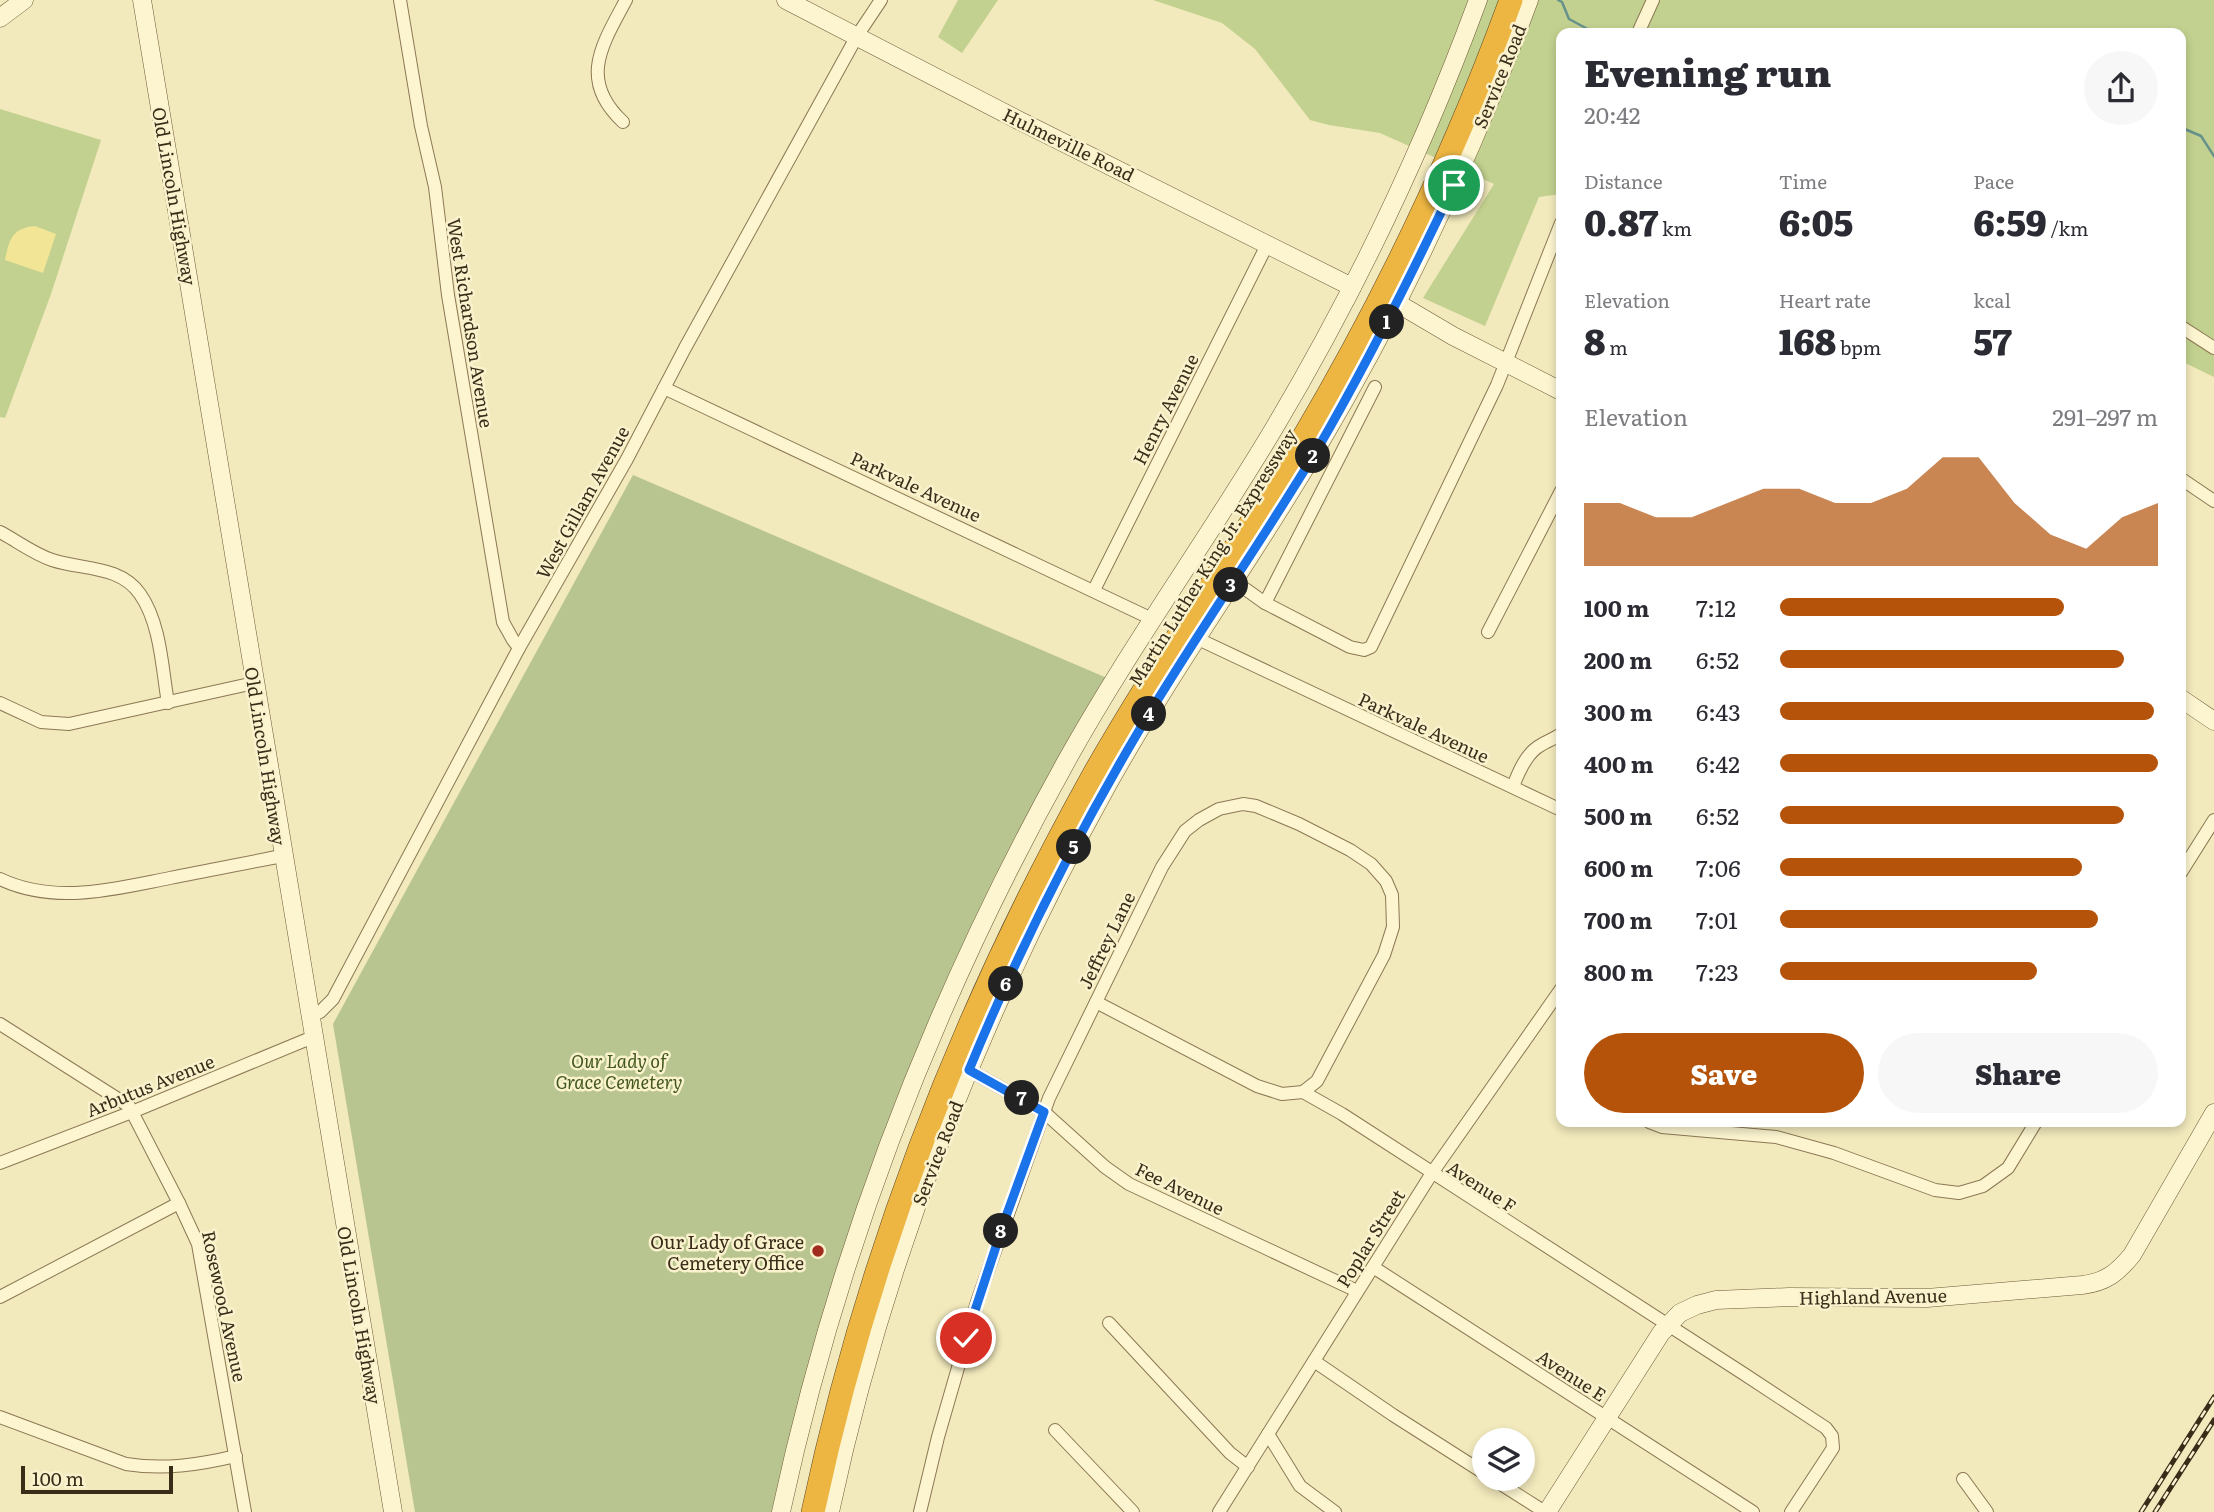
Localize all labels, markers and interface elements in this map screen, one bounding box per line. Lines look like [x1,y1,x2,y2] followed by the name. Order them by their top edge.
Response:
[1466,20,1532,132] street label: Service Road
[1584,42,1831,99] text: Evening run
[2084,51,2158,125] button: share
[1584,97,1641,131] text: 20:42
[999,100,1139,188] street label: Hulmeville Road
[146,105,204,288] street label: Old Lincoln Highway
[1424,155,1484,215] pin
[1435,166,1473,204] icon: arrive
[1584,167,1663,195] text: Distance
[1779,167,1827,195] text: Time
[1973,167,2014,195] text: Pace
[1584,195,1658,247] text: 0.87
[1779,195,1853,247] text: 6:05
[1973,195,2047,247] text: 6:59
[1658,214,1692,242] text: km
[2047,214,2089,242] text: /km
[441,216,501,430] street label: West Richardson Avenue
[1584,286,1670,314] text: Elevation
[1779,286,1871,314] text: Heart rate
[1973,286,2011,314] text: kcal
[1370,304,1404,340] pin: 1
[1383,307,1390,335] text: 1
[1584,314,1605,366] text: 8
[1779,314,1836,366] text: 168
[1973,314,2012,366] text: 57
[1605,333,1628,361] text: m
[1836,333,1881,361] text: bpm
[1125,349,1205,469] street label: Henry Avenue
[1584,399,1688,433] text: Elevation
[2052,399,2158,433] text: 291–297 m
[529,421,635,583] street label: West Gillam Avenue
[1121,422,1303,691] street label: Martin Luther King Jr. Expressway
[1296,438,1330,474] pin: 2
[1307,441,1318,469] text: 2
[846,444,986,528] street label: Parkvale Avenue
[1214,568,1248,602] pin: 3
[1225,570,1236,598] text: 3
[1584,590,1649,624] text: 100 m
[1696,590,1736,624] text: 7:12
[1584,642,1652,676] text: 200 m
[1696,642,1739,676] text: 6:52
[239,665,294,848] street label: Old Lincoln Highway
[1354,685,1494,769] street label: Parkvale Avenue
[1584,694,1653,728] text: 300 m
[1696,694,1741,728] text: 6:43
[1132,696,1166,732] pin: 4
[1143,699,1154,727] text: 4
[1584,746,1654,780] text: 400 m
[1696,746,1740,780] text: 6:42
[1584,798,1652,832] text: 500 m
[1696,798,1739,832] text: 6:52
[1056,830,1092,864] pin: 5
[1068,832,1079,860] text: 5
[1584,850,1653,884] text: 600 m
[1696,850,1741,884] text: 7:06
[1071,887,1141,993] street label: Jeffrey Lane
[1584,902,1652,936] text: 700 m
[1696,902,1738,936] text: 7:01
[1584,954,1653,988] text: 800 m
[1696,954,1739,988] text: 7:23
[988,967,1024,1002] pin: 6
[1000,969,1011,997] text: 6
[1584,1033,1864,1113] button: Save
[1878,1033,2158,1113] button: Share
[82,1047,218,1123] street label: Arbutus Avenue
[555,1047,683,1095] park label: Our Lady of Grace Cemetery
[1004,1080,1040,1116] pin: 7
[1016,1083,1027,1111] text: 7
[905,1097,969,1209] street label: Service Road
[1442,1153,1522,1219] street label: Avenue F
[1131,1155,1229,1221] street label: Fee Avenue
[1329,1183,1411,1292] street label: Poplar Street
[984,1214,1018,1248] pin: 8
[995,1216,1006,1244] text: 8
[331,1224,389,1407] street label: Old Lincoln Highway
[196,1228,254,1384] street label: Rosewood Avenue
[650,1228,804,1276] place label: Our Lady of Grace Cemetery Office
[810,1243,826,1259] marker: Our Lady of Grace Cemetery Office
[1799,1281,1947,1311] street label: Highland Avenue
[936,1308,996,1368] pin
[947,1319,985,1357] icon: check
[1532,1342,1612,1408] street label: Avenue E
[1472,1428,1535,1491] map controls
[1472,1428,1535,1491] button: layers
[21,1463,173,1495] scale bar
[32,1464,84,1492] text: 100 m

